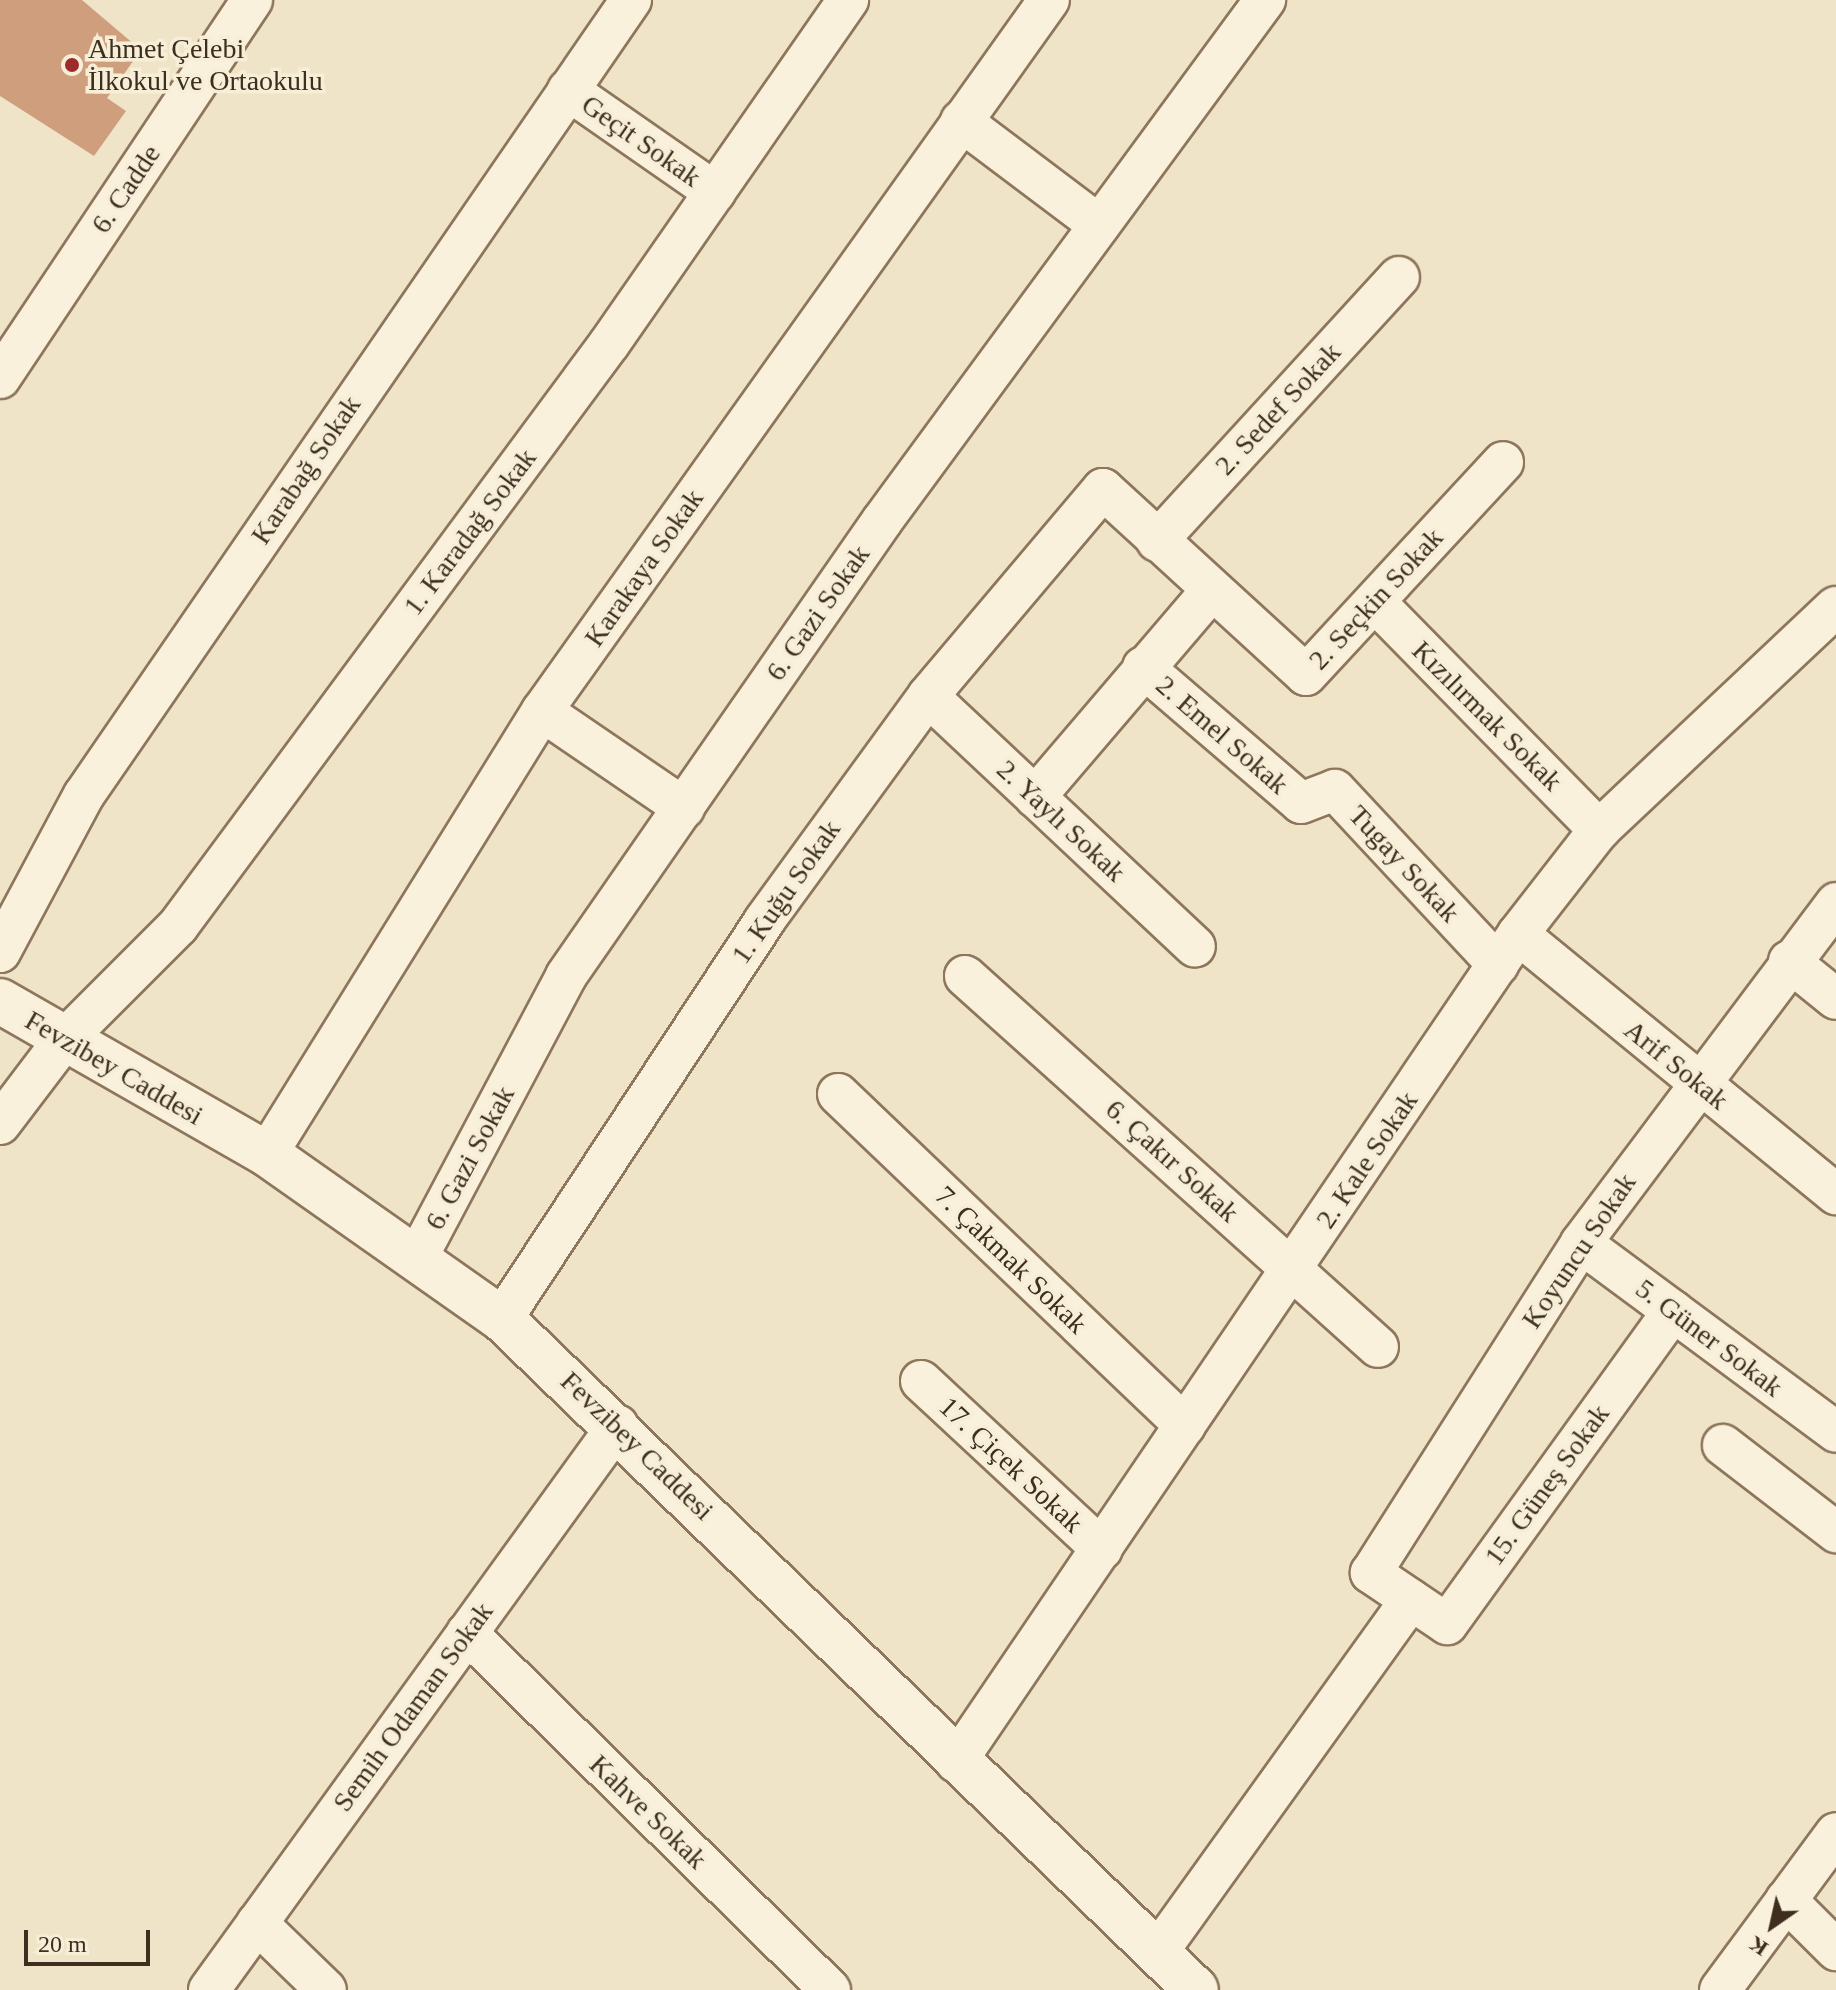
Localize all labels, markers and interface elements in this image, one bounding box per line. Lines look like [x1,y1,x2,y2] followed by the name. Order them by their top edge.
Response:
[88,32,323,98] place label: Ahmet Çelebi İlkokul ve Ortaokulu
[63,56,81,74] marker: Ahmet Çelebi İlkokul ve Ortaokulu
[575,88,707,194] street label: Geçit Sokak
[84,138,168,240] street label: 6. Cadde
[1208,336,1348,482] street label: 2. Sedef Sokak
[244,389,368,551] street label: Karabağ Sokak
[396,442,544,622] street label: 1. Karadağ Sokak
[577,483,711,653] street label: Karakaya Sokak
[1302,521,1450,677] street label: 2. Seçkin Sokak
[759,539,877,687] street label: 6. Gazi Sokak
[1405,634,1569,798] street label: Kızılırmak Sokak
[1149,668,1295,802] street label: 2. Emel Sokak
[989,753,1133,889] street label: 2. Yaylı Sokak
[1341,799,1467,929] street label: Tugay Sokak
[724,814,848,970] street label: 1. Kuğu Sokak
[19,1003,209,1133] street label: Fevzibey Caddesi
[1617,1013,1735,1117] street label: Arif Sokak
[418,1080,522,1236] street label: 6. Gazi Sokak
[1309,1085,1425,1235] street label: 2. Kale Sokak
[1099,1093,1245,1229] street label: 6. Çakır Sokak
[1515,1167,1643,1335] street label: Koyuncu Sokak
[928,1179,1094,1341] street label: 7. Çakmak Sokak
[1629,1272,1789,1404] street label: 5. Güner Sokak
[553,1365,721,1527] street label: Fevzibey Caddesi
[932,1390,1090,1540] street label: 17. Çiçek Sokak
[1477,1398,1617,1572] street label: 15. Güneş Sokak
[326,1596,500,1818] street label: Semih Odaman Sokak
[582,1748,714,1876] street label: Kahve Sokak
[1732,1886,1812,1966] north arrow
[28,1914,154,1964] scale bar
[38,1931,87,1957] text: 20 m
[1744,1931,1772,1961] text: K

